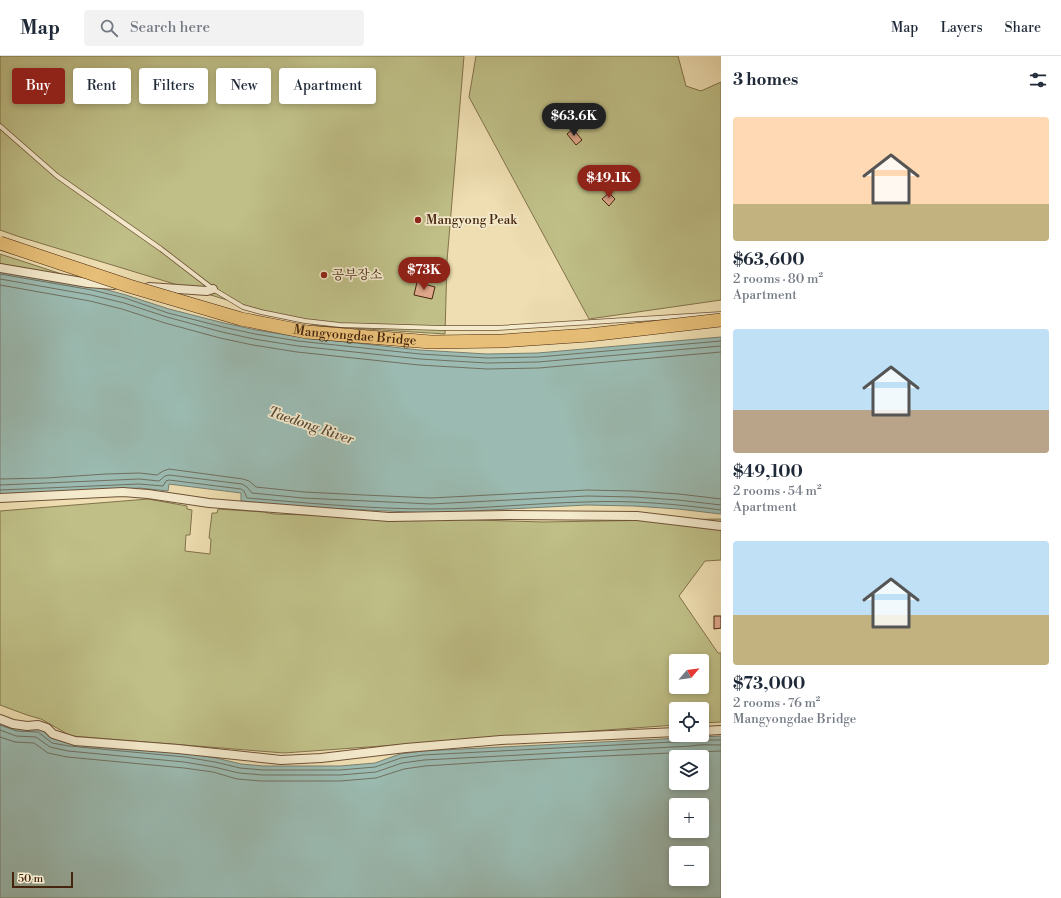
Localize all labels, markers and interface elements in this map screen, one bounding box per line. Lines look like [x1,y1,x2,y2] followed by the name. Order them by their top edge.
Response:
[84,10,364,46] search box
[20,16,60,40] text: Map
[98,17,120,39] icon: search
[130,18,210,37] text: Search here
[891,19,918,37] text: Map
[940,19,983,37] text: Layers
[1005,19,1041,37] text: Share
[12,68,65,104] chip: Buy
[73,68,131,104] chip: Rent
[139,68,208,104] chip: Filters
[216,68,271,104] chip: New
[279,68,376,104] chip: Apartment
[733,69,798,91] text: 3 homes
[1027,69,1049,91] icon: filters
[541,103,607,137] pin: $63.6K
[551,108,597,124] text: $63.6K
[855,143,927,215] icon: home
[576,165,642,199] pin: $49.1K
[586,170,632,186] text: $49.1K
[426,212,518,228] place label: Mangyong Peak
[413,215,423,225] marker: Mangyong Peak
[733,249,805,271] text: $63,600
[400,257,448,291] pin: $73K
[407,262,441,278] text: $73K
[332,267,383,283] place label: 공부장소
[319,270,329,280] marker: 공부장소
[733,271,823,287] text: 2 rooms · 80 m²
[733,287,797,303] text: Apartment
[292,321,417,349] street label: Mangyongdae Bridge
[855,355,927,427] icon: home
[266,403,357,449] water label: Taedong River
[733,461,803,483] text: $49,100
[733,483,822,499] text: 2 rooms · 54 m²
[733,499,797,515] text: Apartment
[855,567,927,639] icon: home
[669,654,709,694] north arrow
[669,654,709,886] map controls
[733,673,805,695] text: $73,000
[733,695,820,711] text: 2 rooms · 76 m²
[669,702,709,742] button: locate
[733,711,856,727] text: Mangyongdae Bridge
[669,750,709,790] button: layers
[669,798,709,838] button: +
[669,846,709,886] button: −
[12,870,73,889] scale bar
[18,872,43,886] text: 50 m

